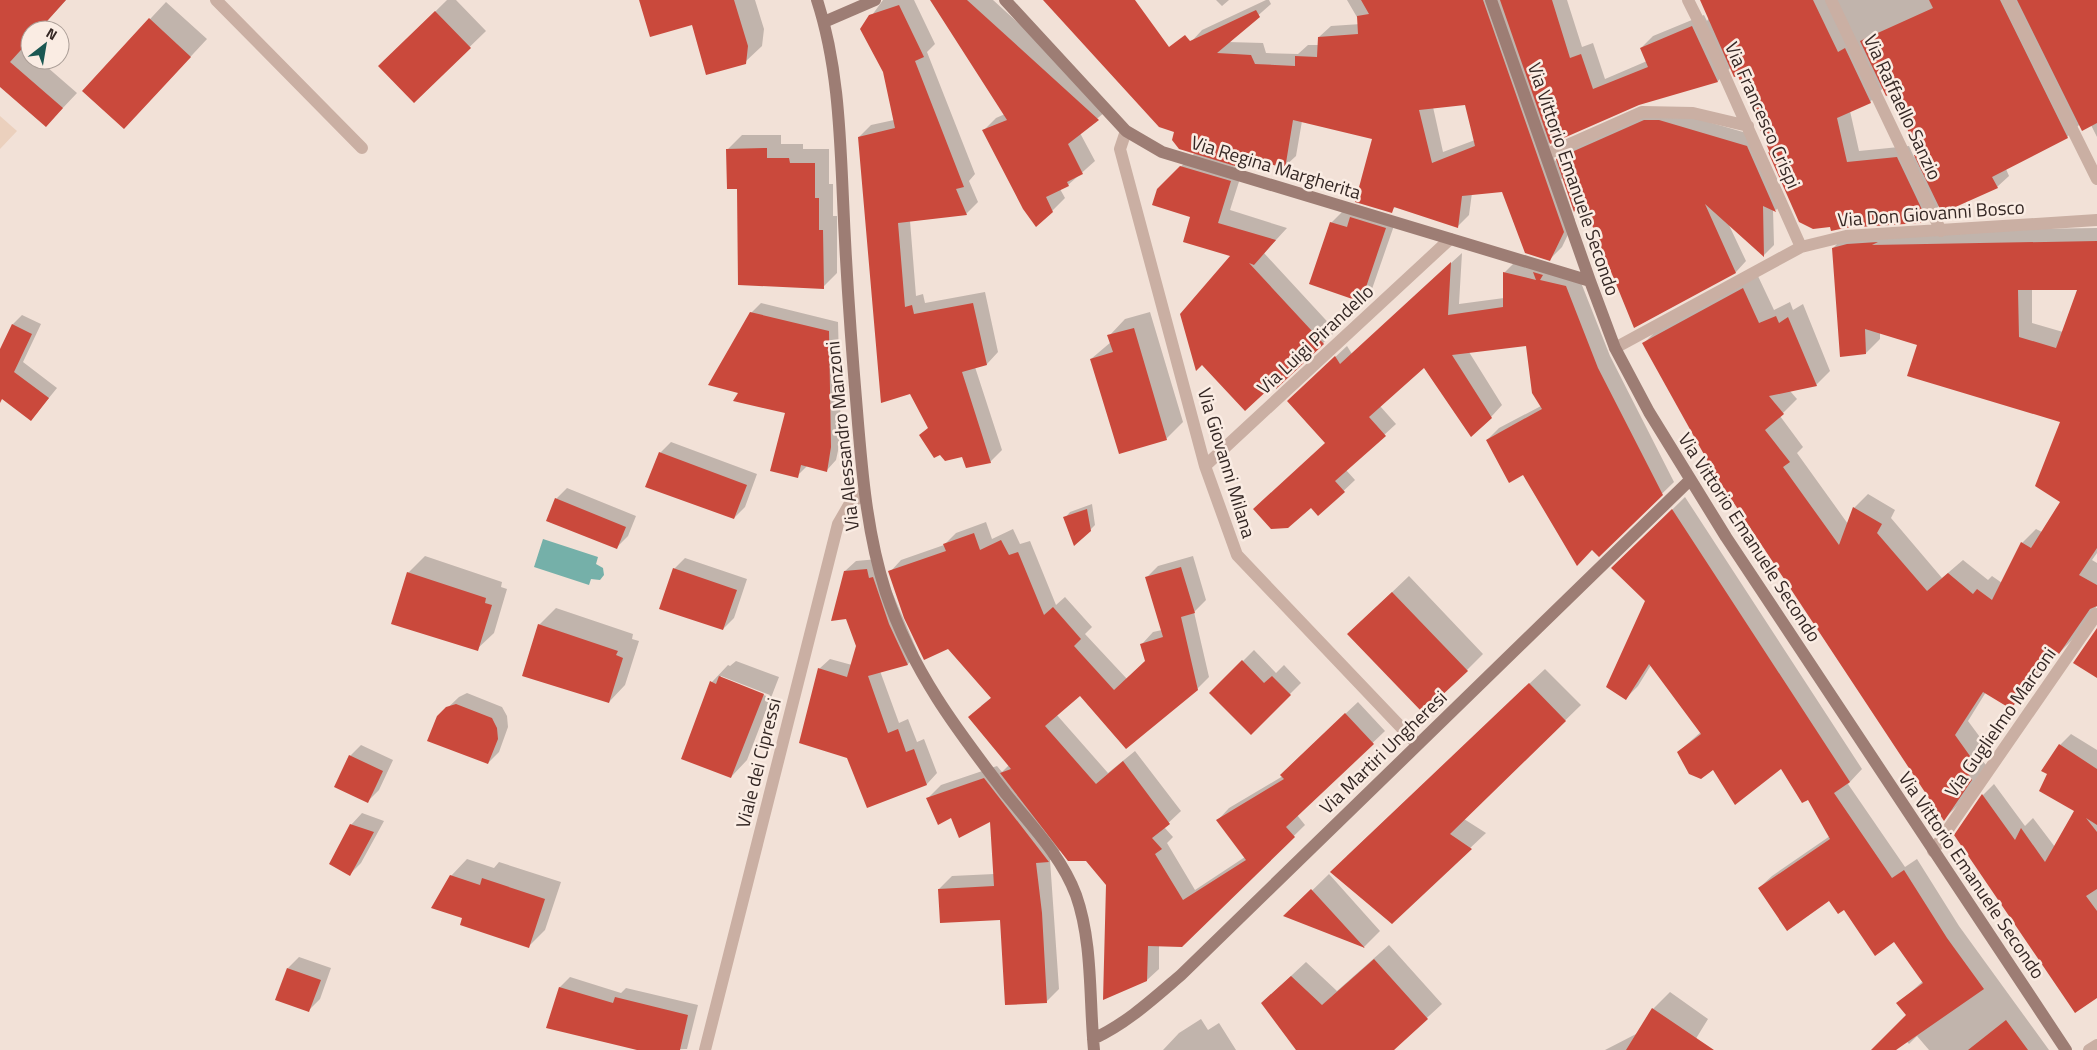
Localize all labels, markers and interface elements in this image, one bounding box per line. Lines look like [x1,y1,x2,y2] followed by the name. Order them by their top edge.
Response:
[20,20,70,70] north arrow
[42,22,62,45] text: N
[1857,29,1950,184] street label: Via Raffaello Sanzio
[1718,37,1809,193] street label: Via Francesco Crispi
[1521,58,1628,299] street label: Via Vittorio Emanuele Secondo
[1188,127,1365,206] street label: Via Regina Margherita
[1837,192,2025,234] street label: Via Don Giovanni Bosco
[1250,277,1380,401] street label: Via Luigi Pirandello
[817,340,866,533] street label: Via Alessandro Manzoni
[1191,384,1264,542] street label: Via Giovanni Milana
[1672,426,1829,647] street label: Via Vittorio Emanuele Secondo
[1937,641,2062,803] street label: Via Guglielmo Marconi
[1312,683,1453,820] street label: Via Martiri Ungheresi
[727,695,788,831] street label: Viale dei Cipressi
[1892,765,2053,984] street label: Via Vittorio Emanuele Secondo

